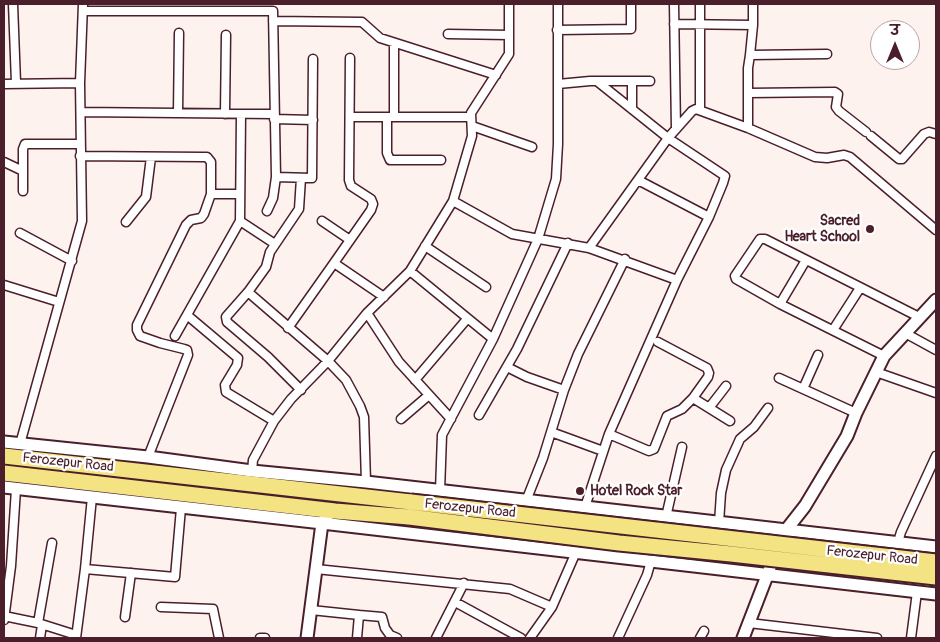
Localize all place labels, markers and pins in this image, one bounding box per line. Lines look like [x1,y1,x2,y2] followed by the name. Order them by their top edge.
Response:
[784,213,860,246] place label: Sacred Heart School
[864,223,876,235] marker: Sacred Heart School
[590,483,682,499] place label: Hotel Rock Star
[574,485,586,497] marker: Hotel Rock Star

